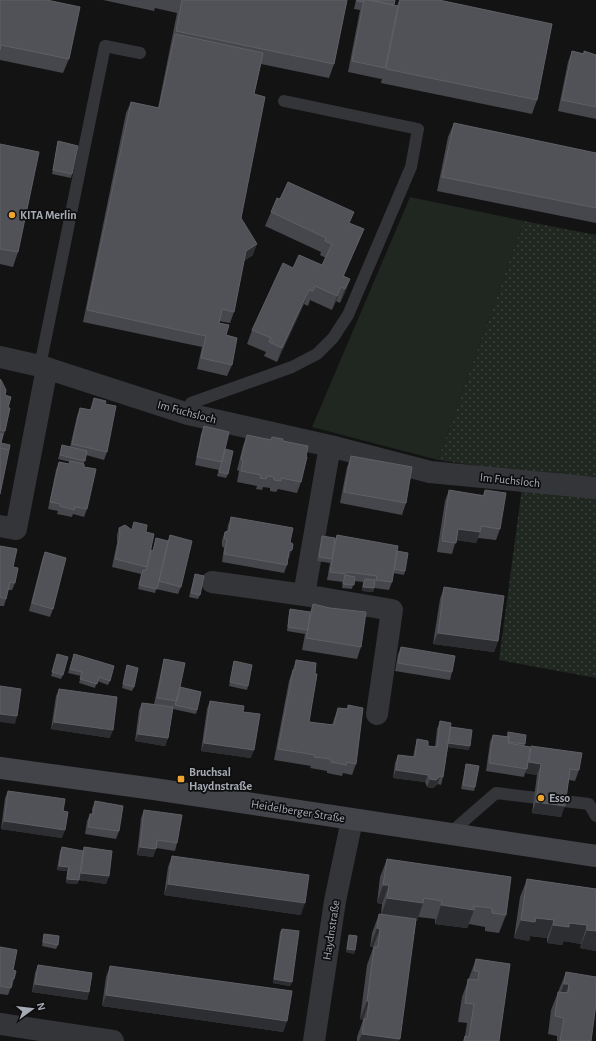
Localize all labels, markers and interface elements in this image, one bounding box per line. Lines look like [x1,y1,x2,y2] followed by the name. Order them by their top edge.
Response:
[20,209,77,221] place label: KITA Merlin
[7,210,17,220] marker: KITA Merlin
[156,398,218,426] street label: Im Fuchsloch
[479,471,541,489] street label: Im Fuchsloch
[189,766,252,793] place label: Bruchsal Haydnstraße
[176,774,186,784] marker: Bruchsal Haydnstraße
[549,792,570,804] place label: Esso
[536,793,546,803] marker: Esso
[250,798,346,824] street label: Heidelberger Straße
[320,899,343,961] street label: Haydnstraße
[12,989,52,1029] north arrow
[35,1001,47,1012] text: N

